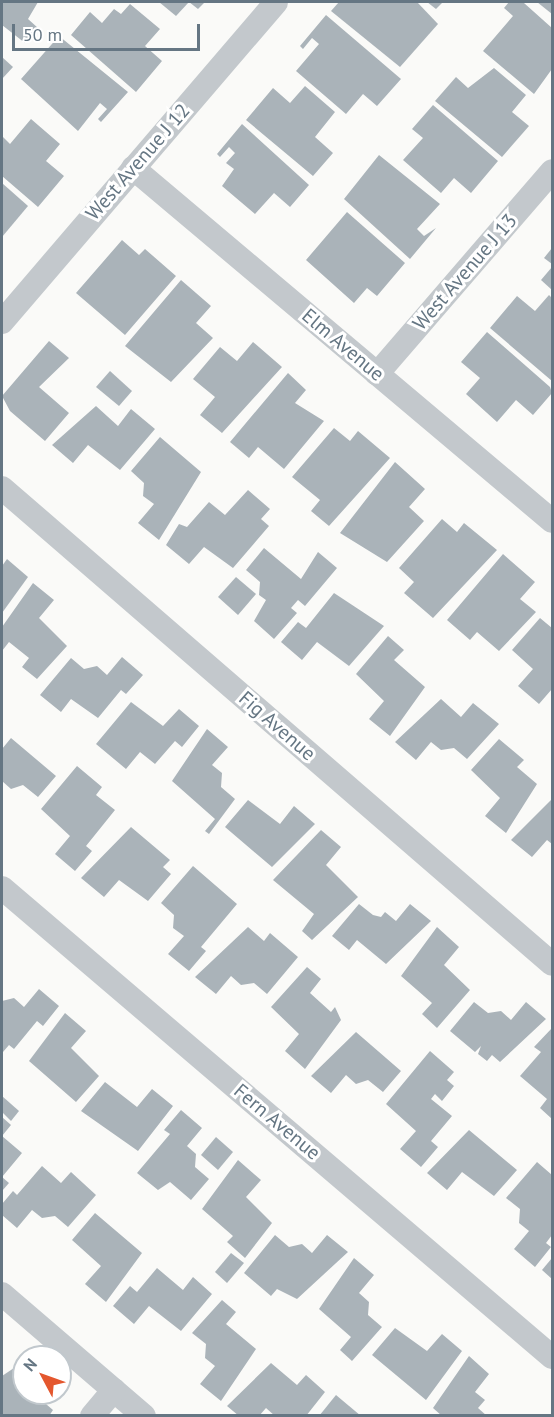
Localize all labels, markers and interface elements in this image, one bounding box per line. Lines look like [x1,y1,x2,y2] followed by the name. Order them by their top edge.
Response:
[15,12,202,50] scale bar
[23,23,62,46] text: 50 m
[81,99,195,225] street label: West Avenue J 12
[408,209,522,335] street label: West Avenue J 13
[297,303,389,387] street label: Elm Avenue
[234,686,320,766] street label: Fig Avenue
[229,1079,325,1165] street label: Fern Avenue
[12,1345,72,1405] north arrow
[19,1354,41,1375] text: N

